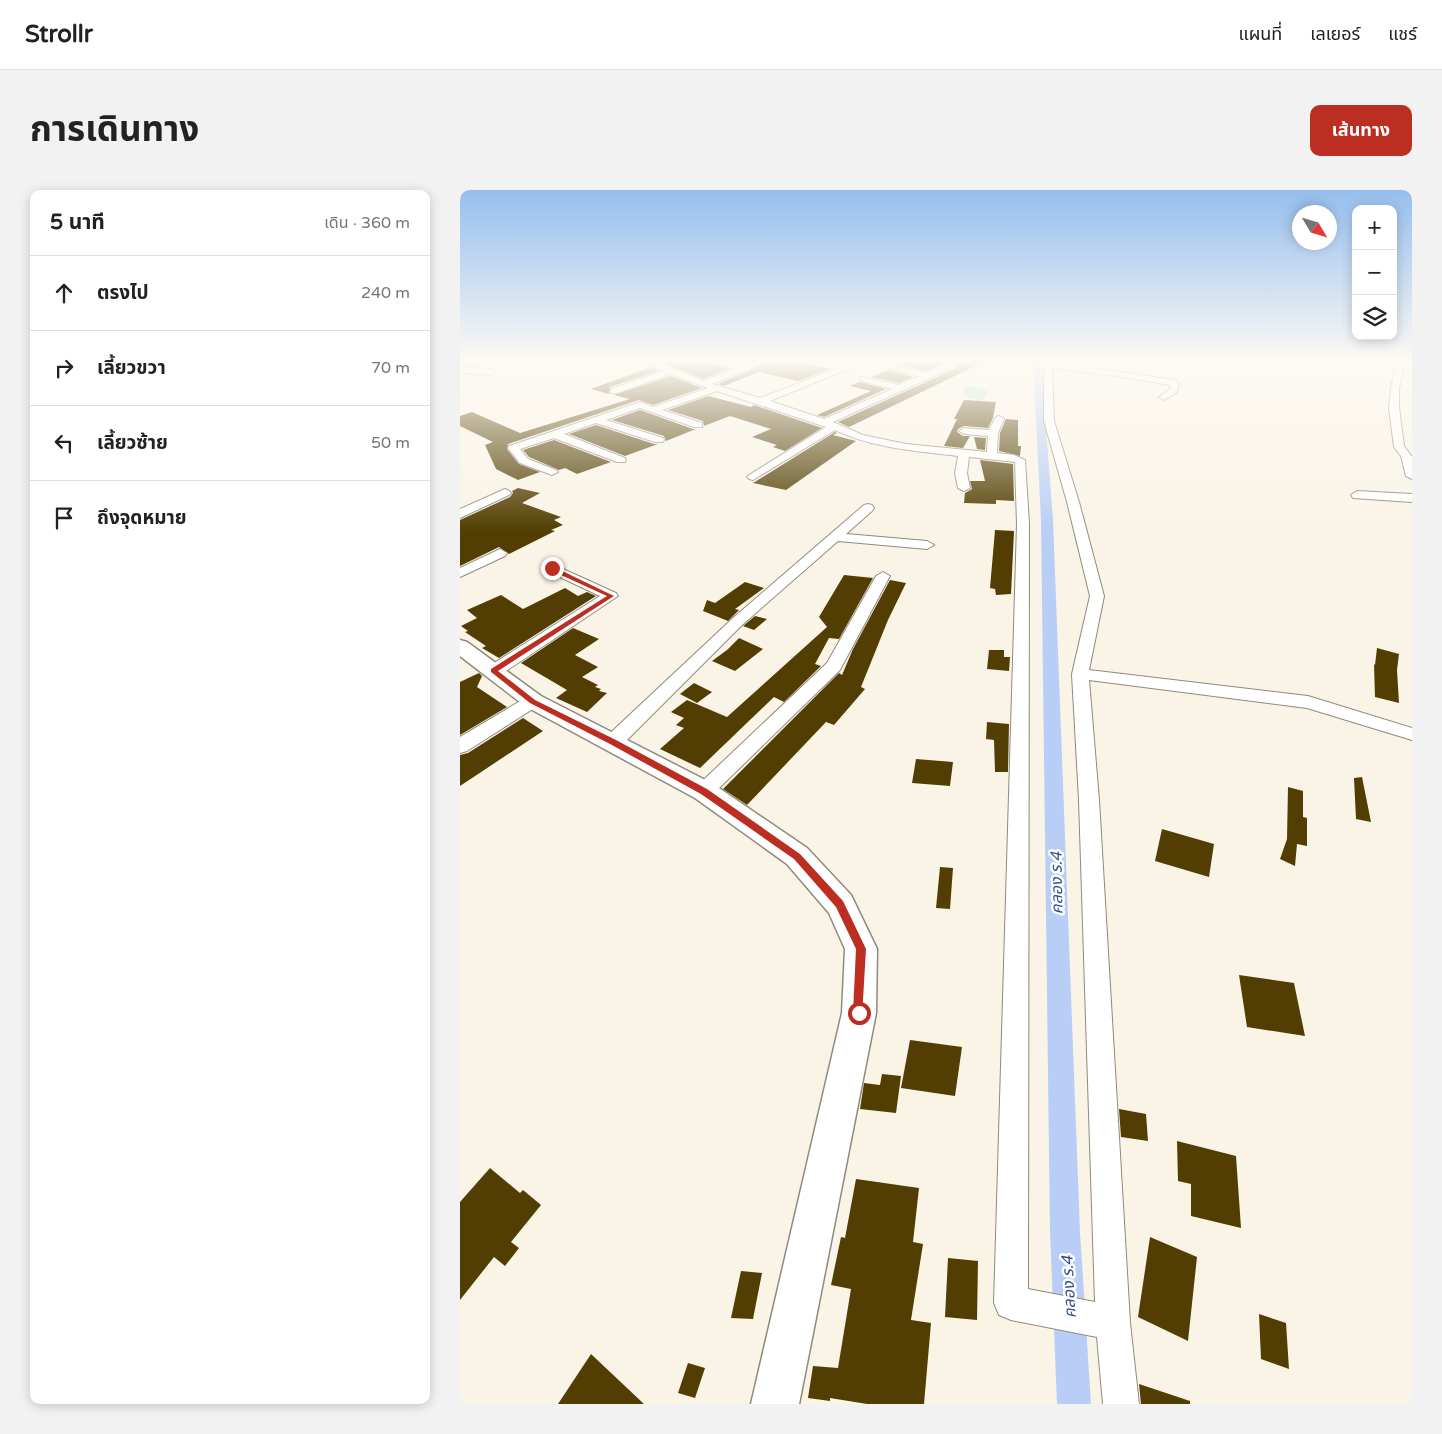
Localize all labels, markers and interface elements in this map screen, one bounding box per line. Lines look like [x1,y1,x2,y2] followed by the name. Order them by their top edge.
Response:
[25,20,93,49] text: Strollr
[1238,23,1282,45] text: แผนที่
[1310,23,1360,45] text: เลเยอร์
[1388,23,1417,45] text: แชร์
[1310,105,1412,156] button: เส้นทาง
[30,109,199,151] text: การเดินทาง
[1292,205,1337,250] north arrow
[1352,205,1397,340] map controls
[1352,205,1397,250] button: +
[50,210,105,235] text: 5 นาที
[324,213,410,233] text: เดิน · 360 m
[1352,250,1397,295] button: −
[50,279,78,307] icon: ahead
[97,282,149,304] text: ตรงไป
[361,283,410,303] text: 240 m
[1352,295,1397,340] button: layers
[50,354,78,382] icon: right
[97,357,166,379] text: เลี้ยวขวา
[371,358,410,378] text: 70 m
[50,429,78,457] icon: left
[97,432,168,454] text: เลี้ยวซ้าย
[371,433,410,453] text: 50 m
[50,504,78,532] icon: arrive
[97,507,187,529] text: ถึงจุดหมาย
[541,557,564,580] route end
[1046,851,1068,914] water label: คลอง ร.4
[848,1002,871,1025] route start
[1057,1254,1081,1319] water label: คลอง ร.4

